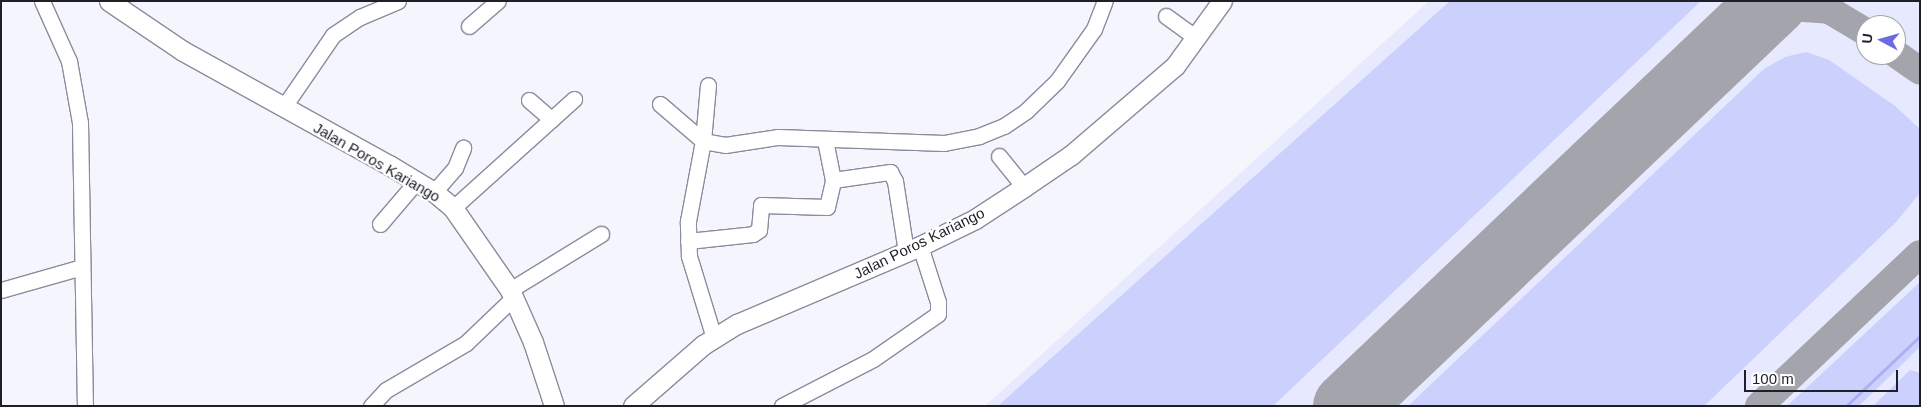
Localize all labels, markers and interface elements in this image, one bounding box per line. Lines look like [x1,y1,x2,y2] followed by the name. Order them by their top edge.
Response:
[1856,15,1906,65] north arrow
[1859,33,1876,44] text: U
[310,118,444,206] street label: Jalan Poros Kariango
[851,203,987,283] street label: Jalan Poros Kariango
[1746,360,1900,392] scale bar
[1752,370,1794,387] text: 100 m

